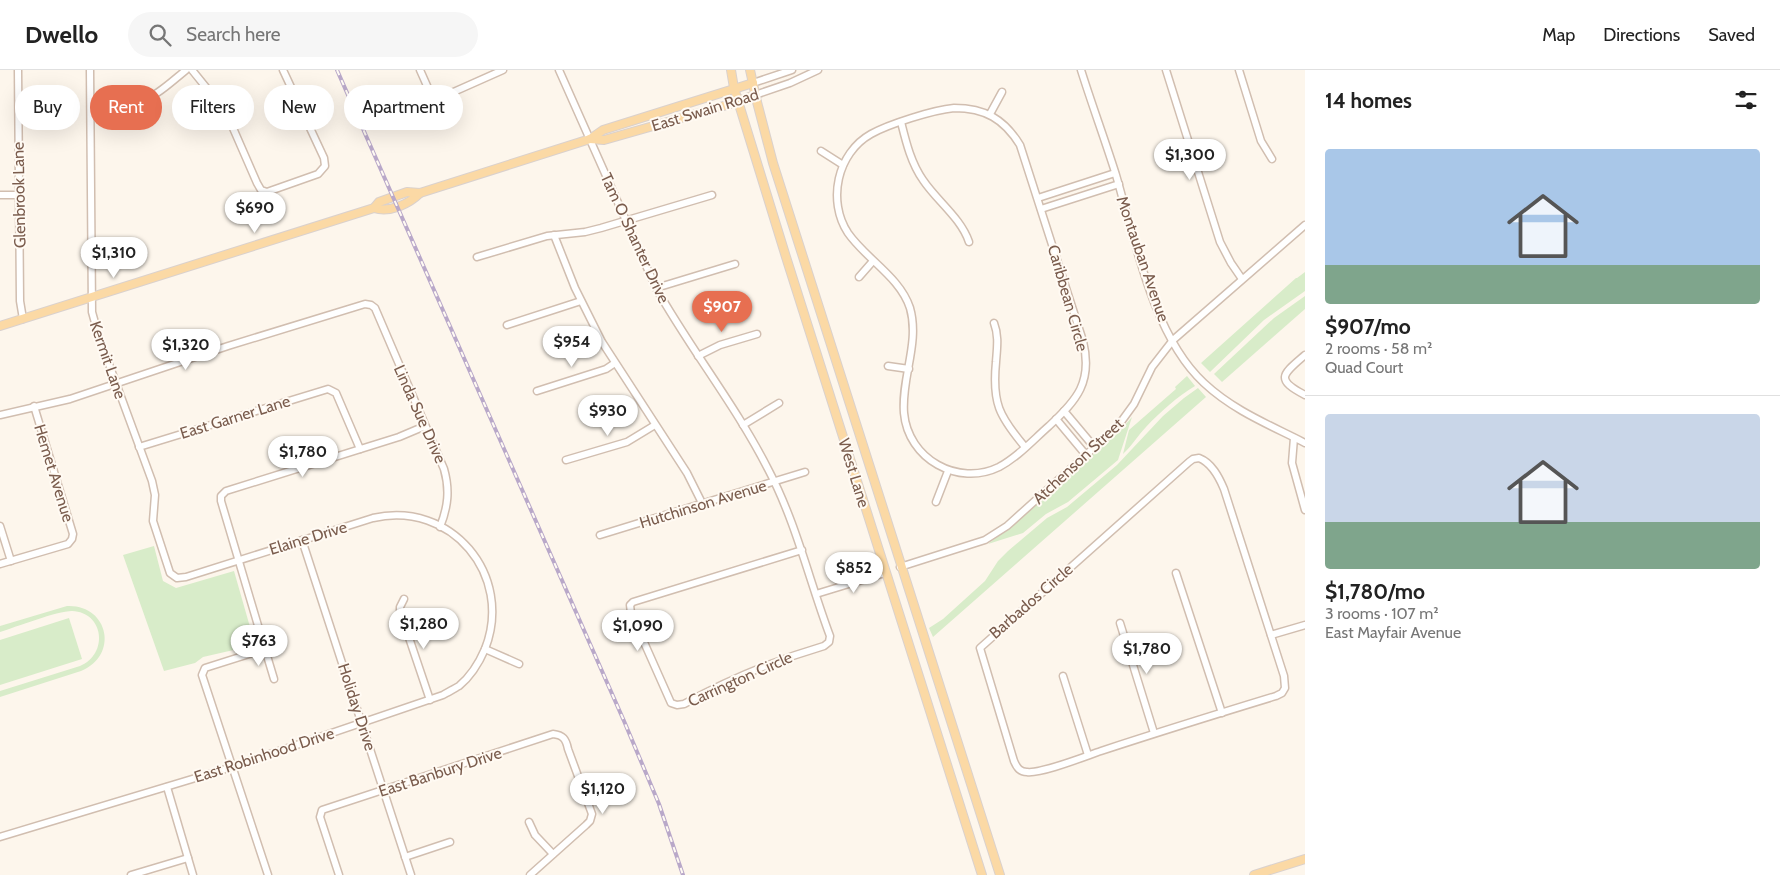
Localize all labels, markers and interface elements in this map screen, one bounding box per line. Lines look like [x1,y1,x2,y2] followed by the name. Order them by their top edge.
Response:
[128,12,478,57] search box
[25,20,98,49] text: Dwello
[146,21,174,49] icon: search
[186,23,281,46] text: Search here
[1542,24,1575,46] text: Map
[1603,24,1680,46] text: Directions
[1708,24,1755,46] text: Saved
[15,85,80,130] chip: Buy
[90,85,162,130] chip: Rent
[172,85,254,130] chip: Filters
[264,85,334,130] chip: New
[344,85,463,130] chip: Apartment
[649,85,761,135] street label: East Swain Road
[1732,86,1760,114] icon: filters
[1325,88,1412,113] text: 14 homes
[1149,138,1231,181] pin: $1,300
[9,142,29,248] street label: Glenbrook Lane
[1165,145,1215,164] text: $1,300
[597,170,673,306] street label: Tam O Shanter Drive
[1498,181,1588,271] icon: home
[225,191,285,234] pin: $690
[1113,194,1173,324] street label: Montauban Avenue
[236,198,274,217] text: $690
[73,236,155,279] pin: $1,310
[92,243,136,262] text: $1,310
[1044,243,1092,353] street label: Caribbean Circle
[692,290,752,333] pin: $907
[703,297,741,316] text: $907
[1325,314,1411,339] text: $907/mo
[86,319,130,401] street label: Kermit Lane
[542,326,602,368] pin: $954
[145,328,227,371] pin: $1,320
[554,332,590,351] text: $954
[162,335,210,354] text: $1,320
[1325,339,1432,358] text: 2 rooms · 58 m²
[1325,358,1403,377] text: Quad Court
[390,362,450,466] street label: Linda Sue Drive
[178,391,292,443] street label: East Garner Lane
[578,394,638,437] pin: $930
[589,401,627,420] text: $930
[1029,414,1128,508] street label: Atchenson Street
[30,422,78,524] street label: Hemet Avenue
[262,436,344,478] pin: $1,780
[835,436,873,510] street label: West Lane
[279,442,327,461] text: $1,780
[1498,447,1588,537] icon: home
[637,476,769,532] street label: Hutchinson Avenue
[267,517,349,559] street label: Elaine Drive
[824,552,884,594] pin: $852
[836,558,872,577] text: $852
[985,560,1077,642] street label: Barbados Circle
[1325,579,1425,604] text: $1,780/mo
[1325,604,1439,623] text: 3 rooms · 107 m²
[383,608,465,650] pin: $1,280
[597,610,679,652] pin: $1,090
[400,614,448,633] text: $1,280
[613,616,663,635] text: $1,090
[1325,623,1461,642] text: East Mayfair Avenue
[229,624,289,667] pin: $763
[242,631,276,650] text: $763
[1106,632,1188,675] pin: $1,780
[1123,639,1171,658] text: $1,780
[685,647,795,711] street label: Carrington Circle
[334,661,380,753] street label: Holiday Drive
[192,723,336,787] street label: East Robinhood Drive
[376,743,504,801] street label: East Banbury Drive
[562,772,644,815] pin: $1,120
[581,779,625,798] text: $1,120

